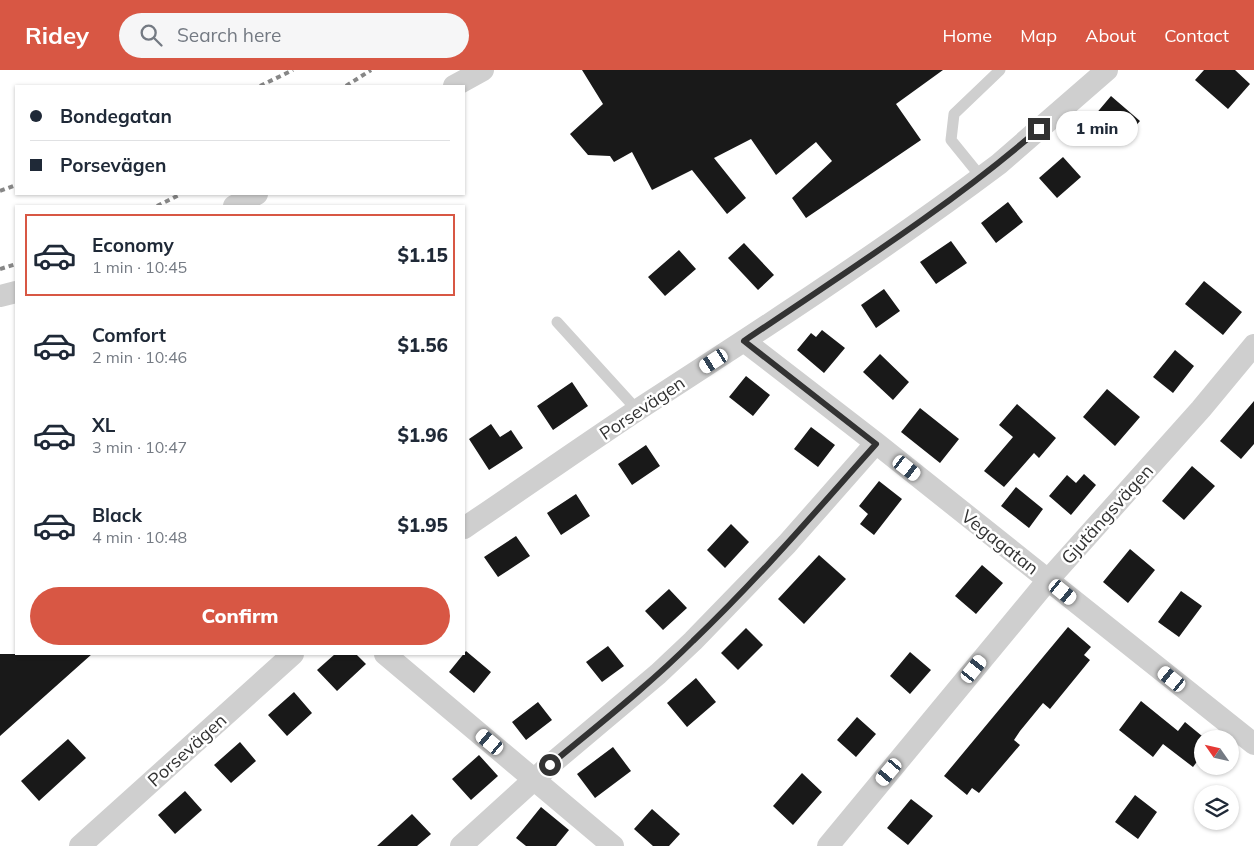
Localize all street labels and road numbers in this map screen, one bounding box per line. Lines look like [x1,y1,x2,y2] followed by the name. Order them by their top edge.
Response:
[595,371,689,445] street label: Porsevägen
[1056,459,1158,569] street label: Gjutängsvägen
[957,505,1043,579] street label: Vegagatan
[143,709,231,791] street label: Porsevägen

